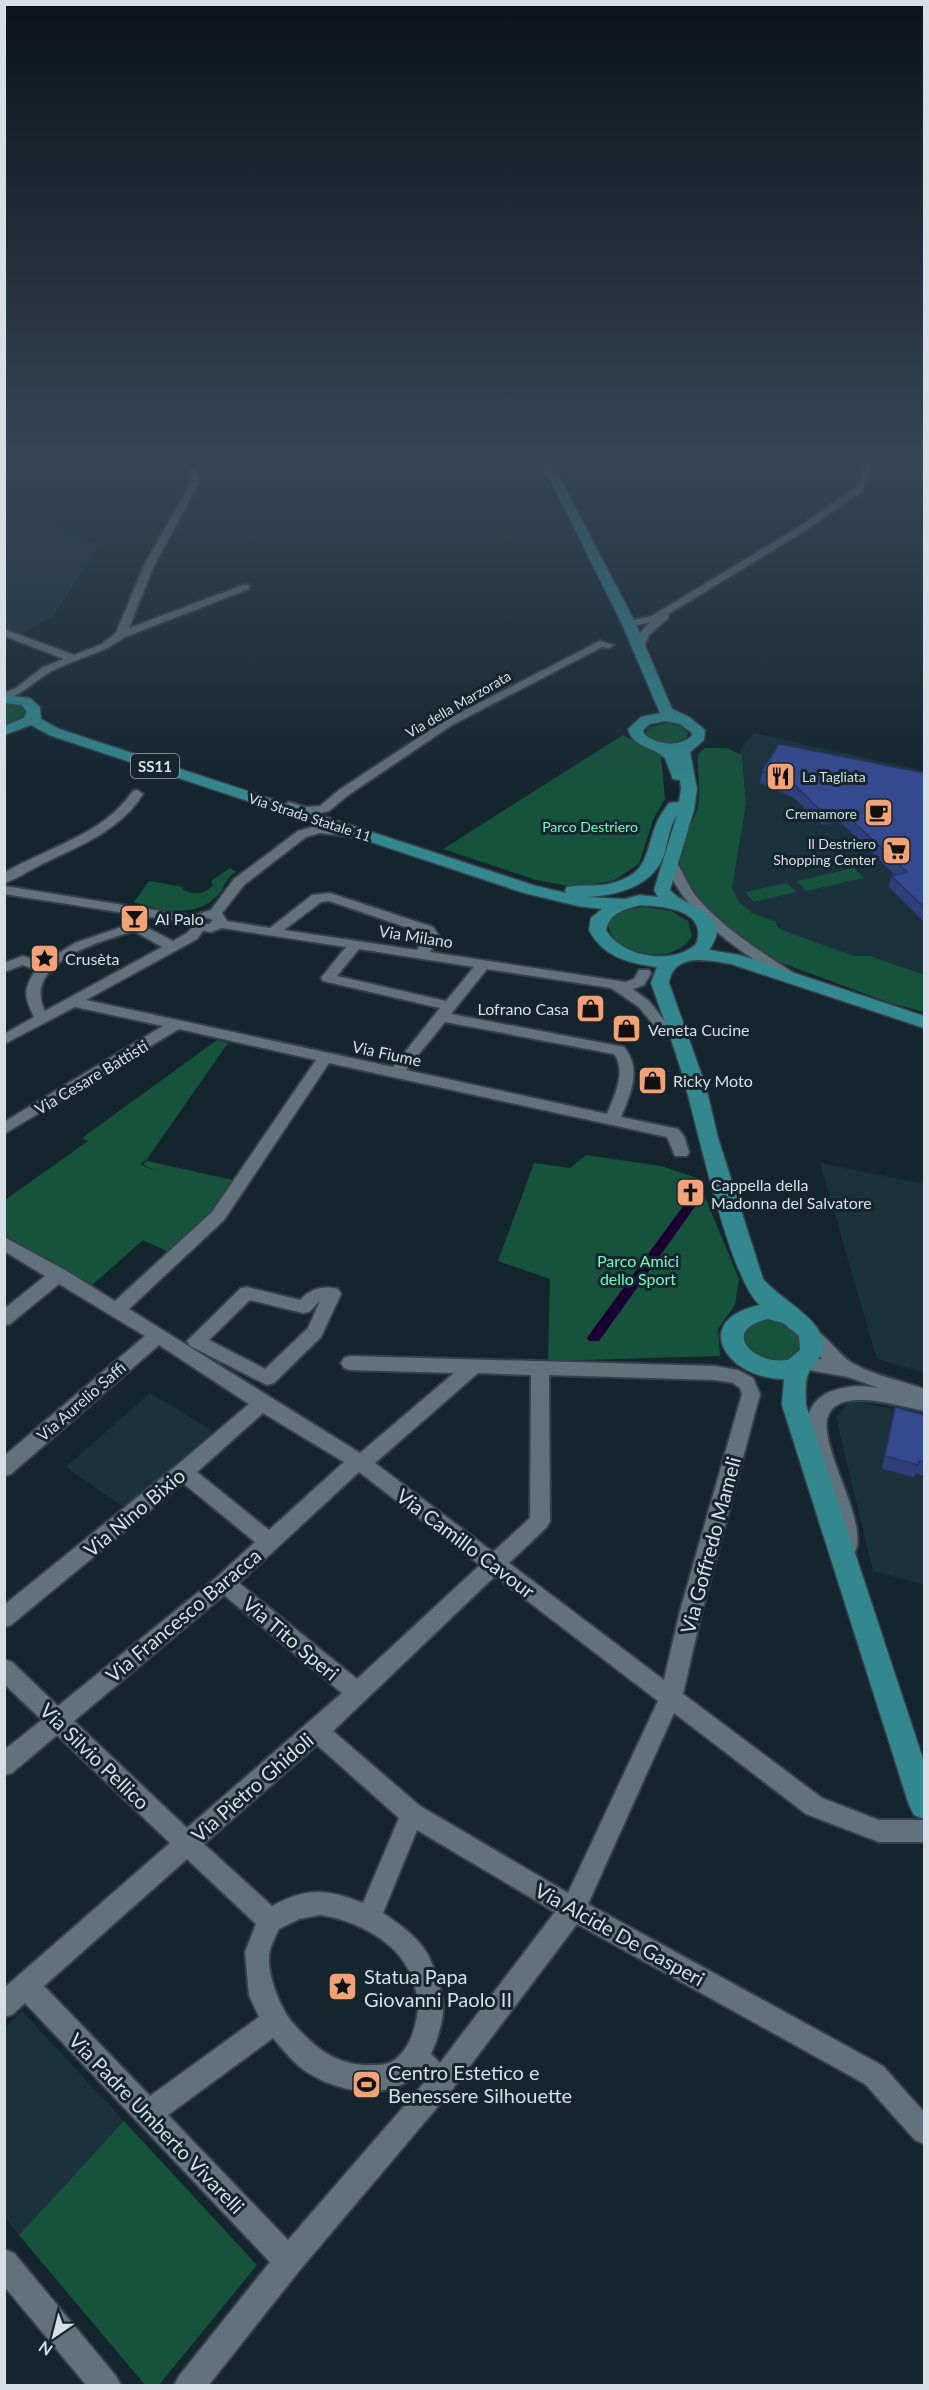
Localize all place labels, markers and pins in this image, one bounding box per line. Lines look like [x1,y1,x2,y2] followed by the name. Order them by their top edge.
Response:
[765,760,797,792] restaurant icon: La Tagliata
[802,768,866,785] place label: La Tagliata
[862,797,894,829] cafe icon: Cremamore
[785,805,857,822] place label: Cremamore
[773,835,876,868] place label: Il Destriero Shopping Center
[881,835,913,867] supermarket icon: Il Destriero Shopping Center
[118,902,150,934] bar icon: Al Palo
[155,909,204,928] place label: Al Palo
[28,942,60,974] place icon: Crusèta
[65,949,119,968] place label: Crusèta
[574,992,606,1024] shop icon: Lofrano Casa
[478,999,569,1018] place label: Lofrano Casa
[611,1013,643,1045] shop icon: Veneta Cucine
[648,1020,750,1039] place label: Veneta Cucine
[636,1064,668,1096] shop icon: Ricky Moto
[673,1071,753,1090] place label: Ricky Moto
[711,1175,872,1212] place label: Cappella della Madonna del Salvatore
[674,1177,706,1209] church icon: Cappella della Madonna del Salvatore
[364,1964,512,2011] place label: Statua Papa Giovanni Paolo II
[327,1971,359,2003] place icon: Statua Papa Giovanni Paolo II
[388,2060,572,2107] place label: Centro Estetico e Benessere Silhouette
[351,2068,383,2100] sports icon: Centro Estetico e Benessere Silhouette

